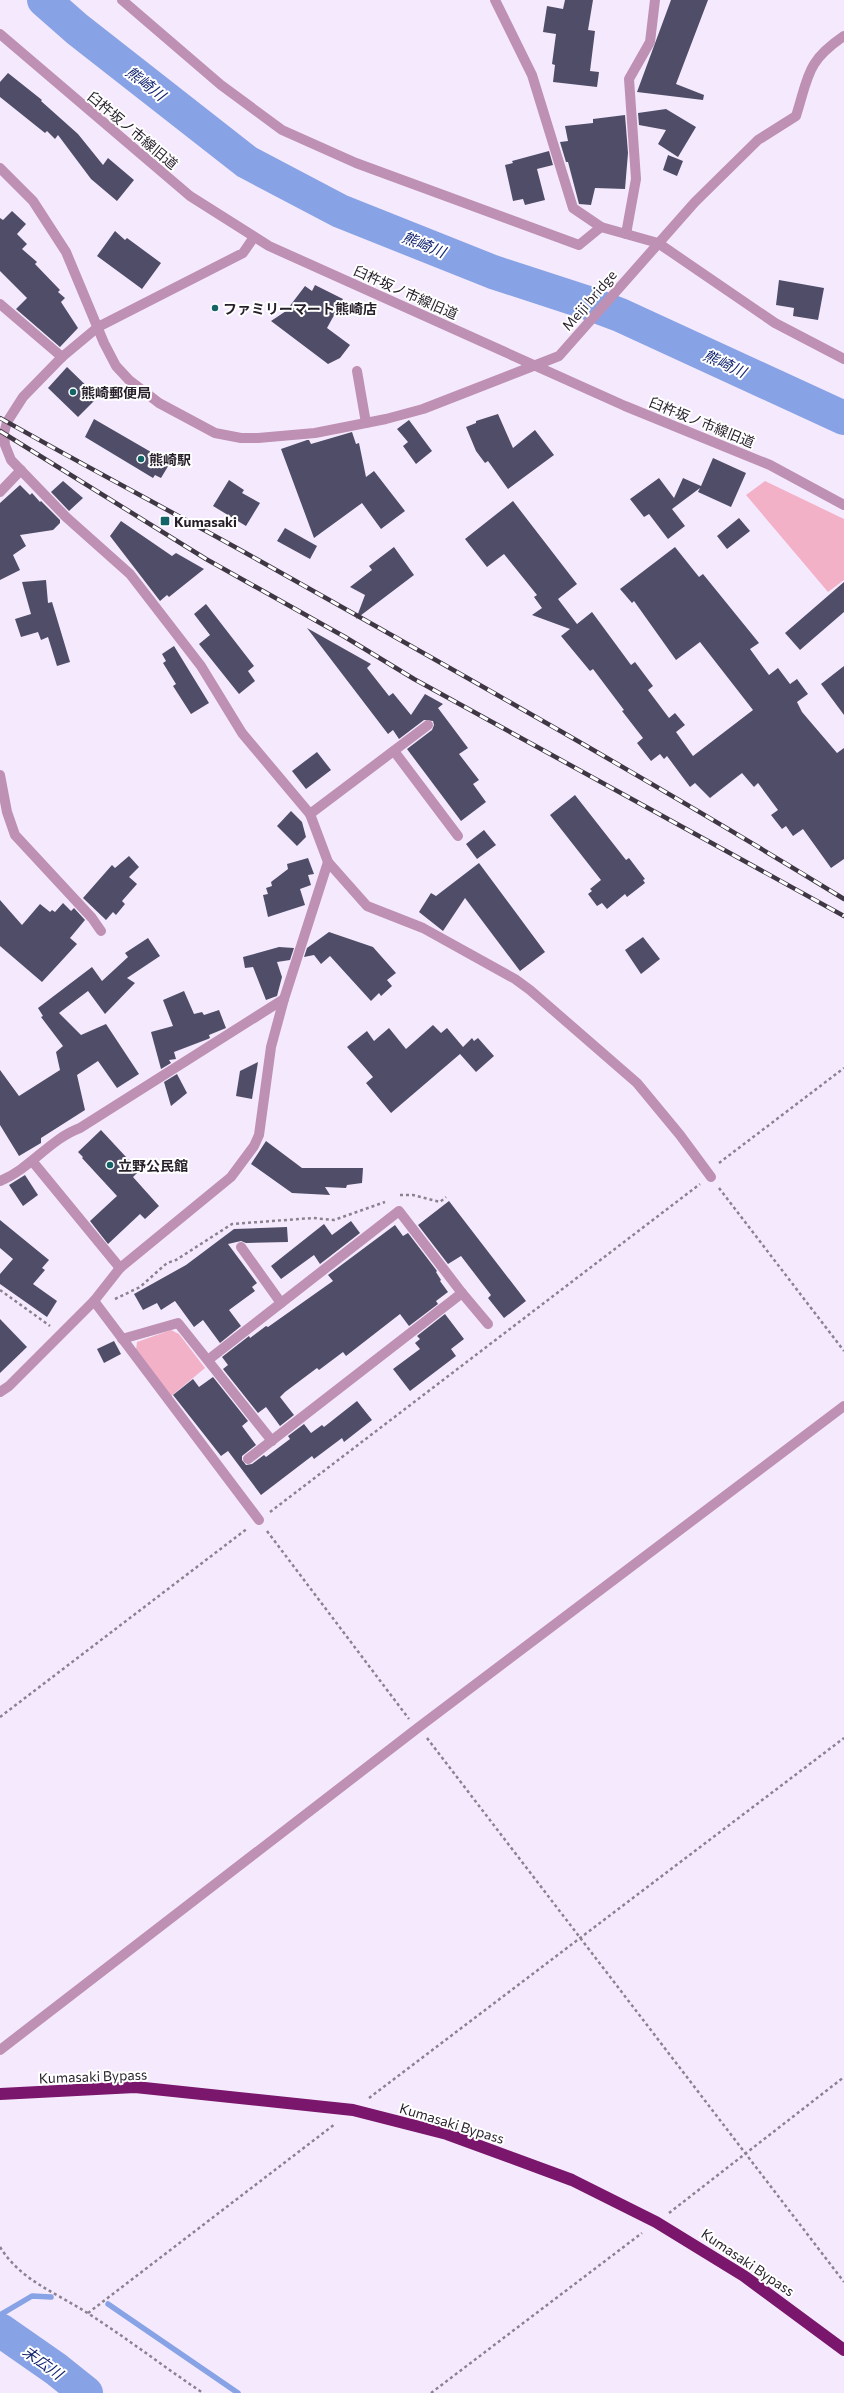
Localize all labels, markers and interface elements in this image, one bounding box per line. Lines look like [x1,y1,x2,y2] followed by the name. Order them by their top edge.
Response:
[123,62,171,105] water label: 熊崎川
[85,87,181,173] street label: 臼杵坂ノ市線旧道
[400,227,450,262] water label: 熊崎川
[351,261,461,323] street label: 臼杵坂ノ市線旧道
[558,266,620,334] street label: Meiji bridge
[223,300,377,317] place label: ファミリーマート熊崎店
[210,303,220,313] marker: ファミリーマート熊崎店
[701,345,751,382] water label: 熊崎川
[81,384,151,401] place label: 熊崎郵便局
[68,387,78,397] marker: 熊崎郵便局
[647,393,757,451] street label: 臼杵坂ノ市線旧道
[149,451,191,468] place label: 熊崎駅
[136,454,146,464] marker: 熊崎駅
[174,513,237,530] place label: Kumasaki
[159,515,171,527] marker: Kumasaki
[118,1157,188,1174] place label: 立野公民館
[105,1160,115,1170] marker: 立野公民館
[38,2066,148,2086] street label: Kumasaki Bypass
[398,2099,506,2147] street label: Kumasaki Bypass
[698,2225,798,2299] street label: Kumasaki Bypass
[20,2341,68,2384] water label: 末広川

